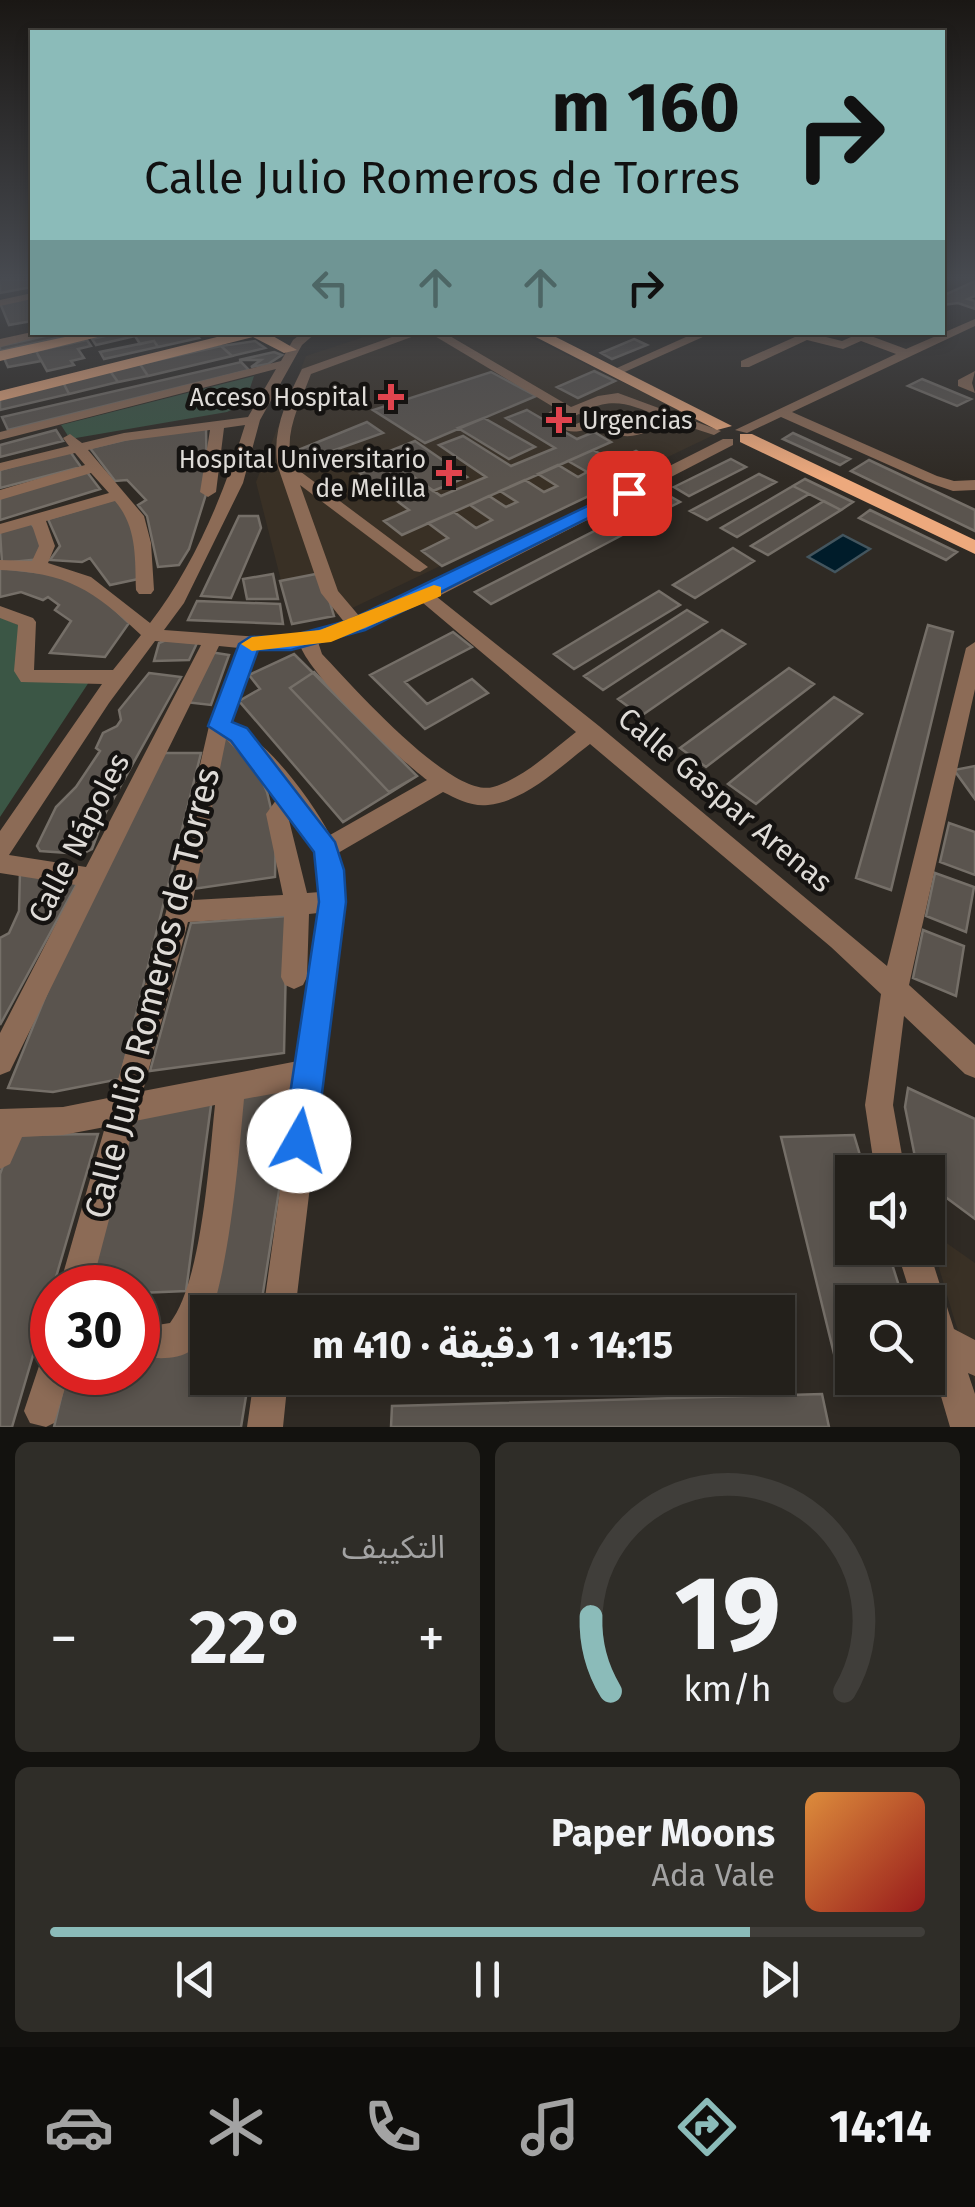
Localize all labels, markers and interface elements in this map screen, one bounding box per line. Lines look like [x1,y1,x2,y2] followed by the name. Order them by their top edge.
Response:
[551,66,740,150] text: 160 m
[775,70,905,200] icon: right
[144,151,740,205] text: Calle Julio Romeros de Torres
[303,260,358,315] icon: left
[408,260,463,315] icon: ahead
[513,260,568,315] icon: ahead
[618,260,673,315] icon: right
[190,383,368,413] place label: Acceso Hospital
[378,384,404,410] marker: Acceso Hospital
[582,406,693,436] place label: Urgencias
[546,407,572,433] marker: Urgencias
[179,445,426,504] place label: Hospital Universitario de Melilla
[587,451,672,536] pin
[436,460,462,486] marker: Hospital Universitario de Melilla
[602,466,657,521] icon: arrive
[611,700,839,900] street label: Calle Gaspar Arenas
[21,747,137,929] street label: Calle Nápoles
[76,763,228,1223] street label: Calle Julio Romeros de Torres
[247,1089,351,1193] position arrow
[835,1155,945,1395] map controls
[835,1155,945,1265] button: sound
[30,1265,160,1395] speed limit sign: 30
[835,1285,945,1395] button: search
[312,1322,673,1368] text: 14:15 · 1 دقيقة · 410 m
[342,1528,445,1566] text: التكييف
[674,1552,781,1677] text: 19
[189,1593,306,1683] text: 22°
[50,1606,78,1672] text: −
[418,1606,445,1672] text: +
[683,1668,772,1710] text: km/h
[551,1810,775,1856] text: Paper Moons
[651,1856,775,1894] text: Ada Vale
[168,1952,223,2007] icon: previous
[460,1952,515,2007] icon: pause
[752,1952,807,2007] icon: next
[44,2092,114,2162] icon: car
[201,2092,271,2162] icon: climate
[358,2092,428,2162] icon: phone
[515,2092,585,2162] icon: music
[672,2092,742,2162] icon: directions
[830,2100,931,2154] text: 14:14

